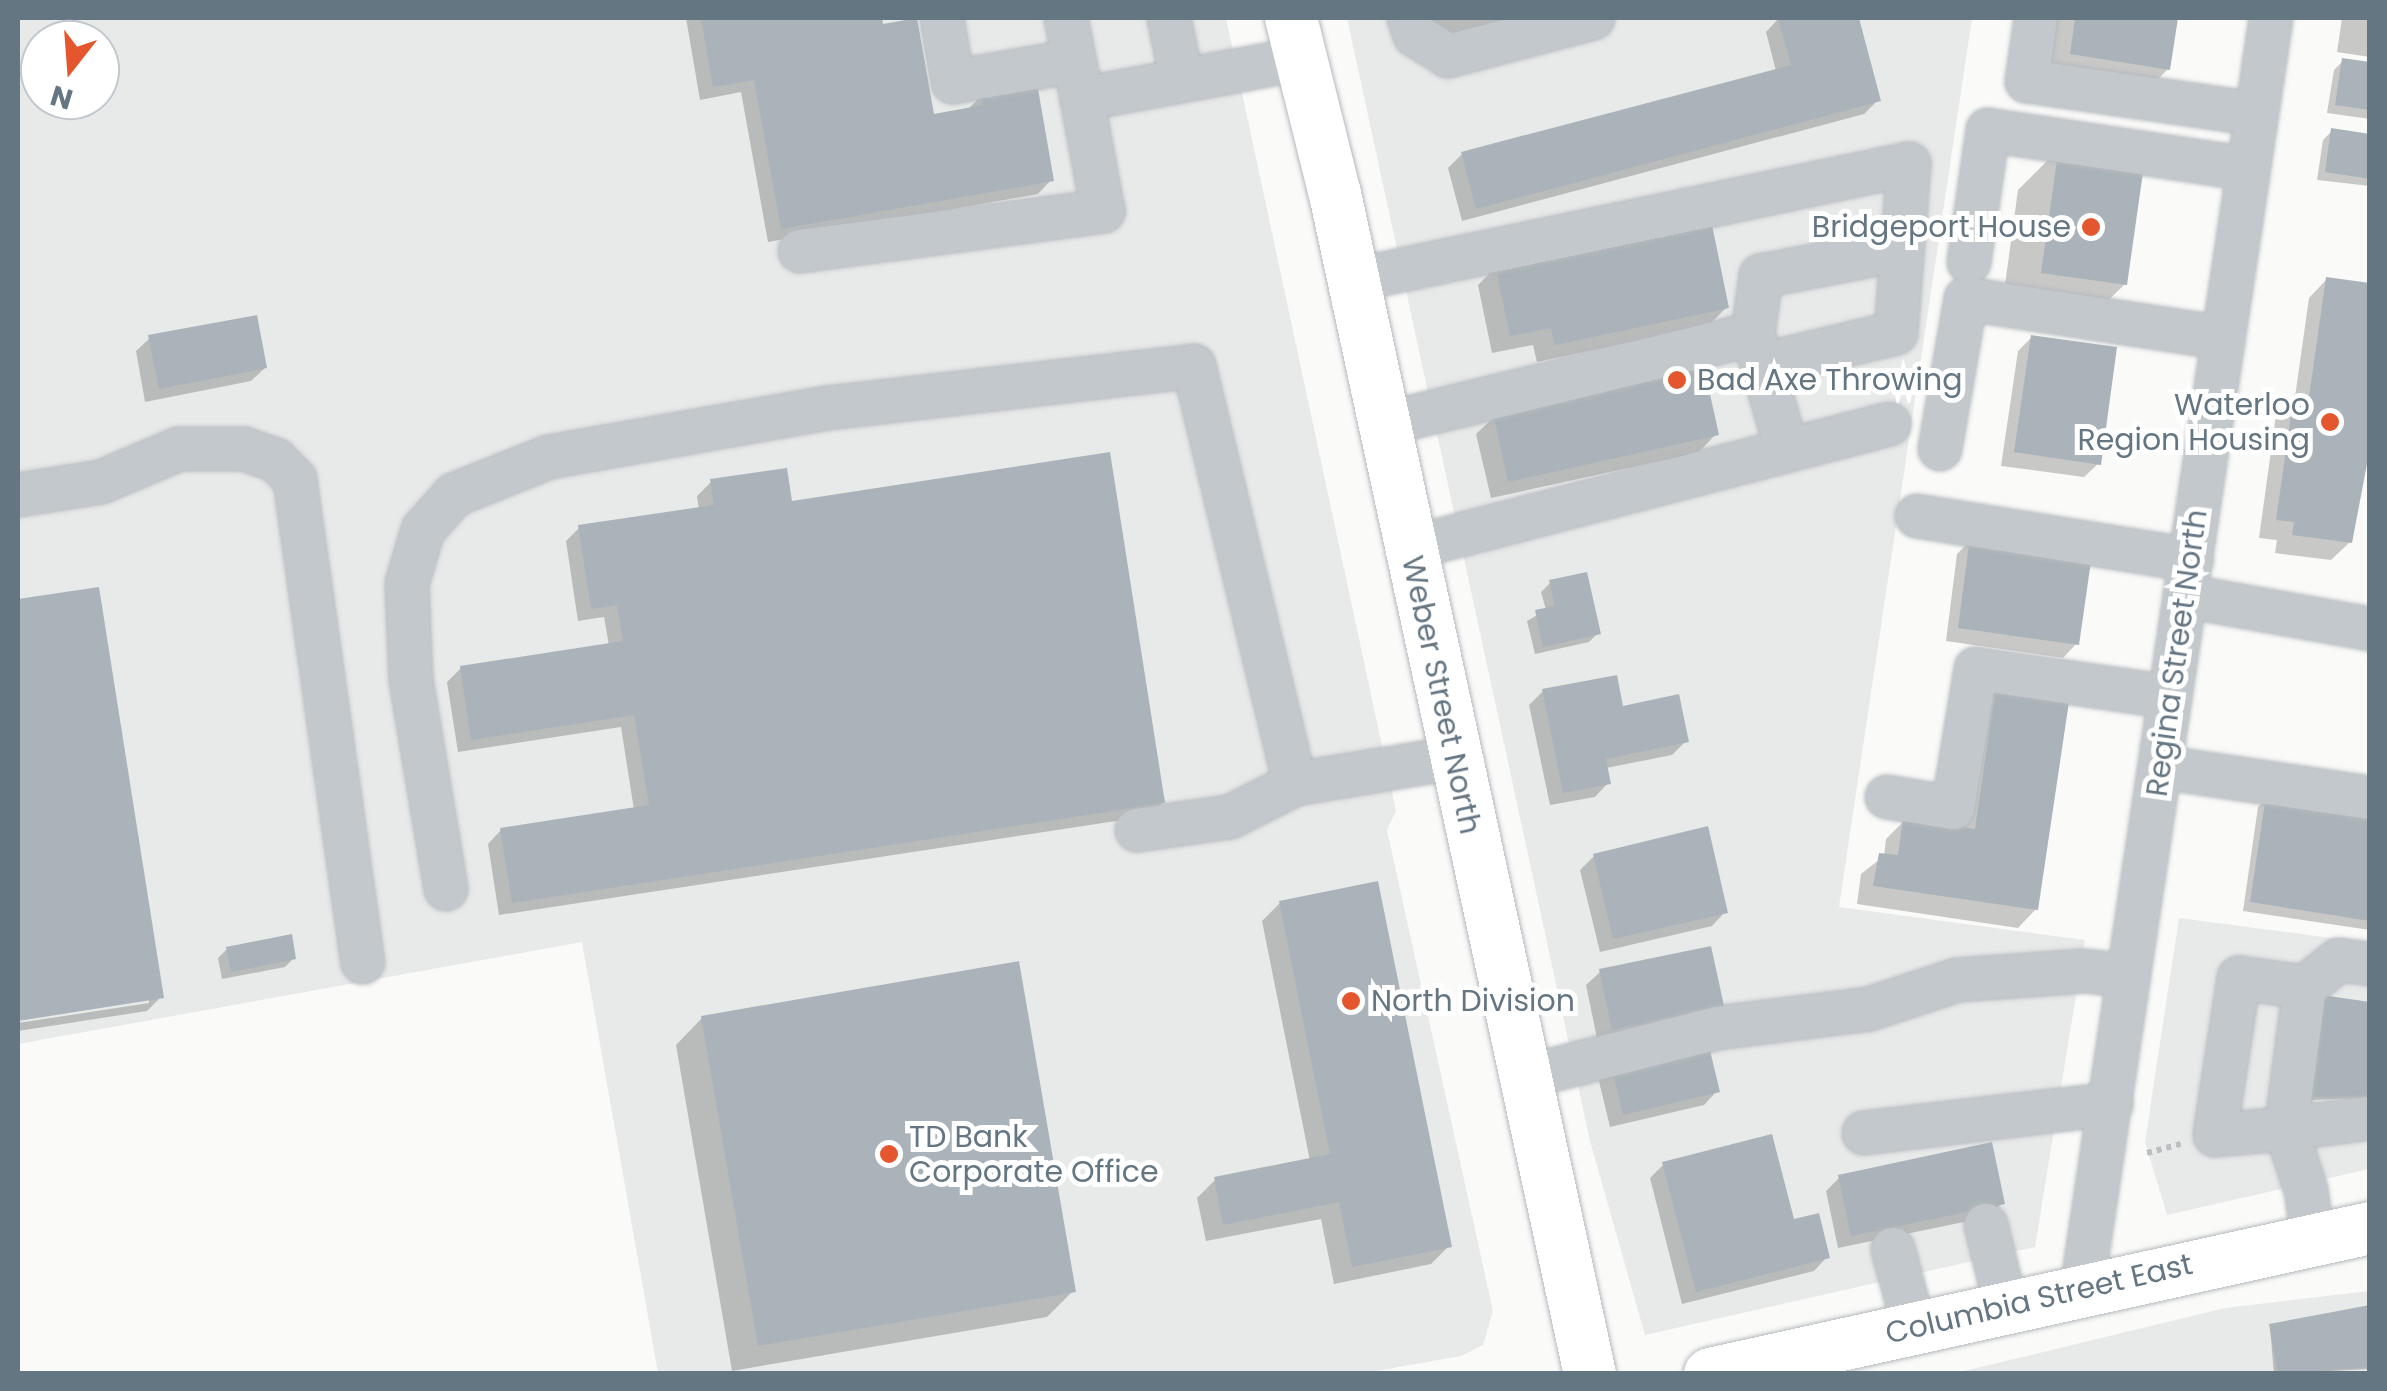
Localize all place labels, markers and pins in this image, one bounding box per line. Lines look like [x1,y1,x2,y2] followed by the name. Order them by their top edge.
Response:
[1812,209,2071,245] place label: Bridgeport House
[2080,216,2102,238] marker: Bridgeport House
[1697,362,1962,398] place label: Bad Axe Throwing
[1666,369,1688,391] marker: Bad Axe Throwing
[2077,387,2310,458] place label: Waterloo Region Housing
[2319,411,2341,433] marker: Waterloo Region Housing
[1371,983,1575,1019] place label: North Division
[1340,990,1362,1012] marker: North Division
[909,1119,1159,1190] place label: TD Bank Corporate Office
[878,1143,900,1165] marker: TD Bank Corporate Office

